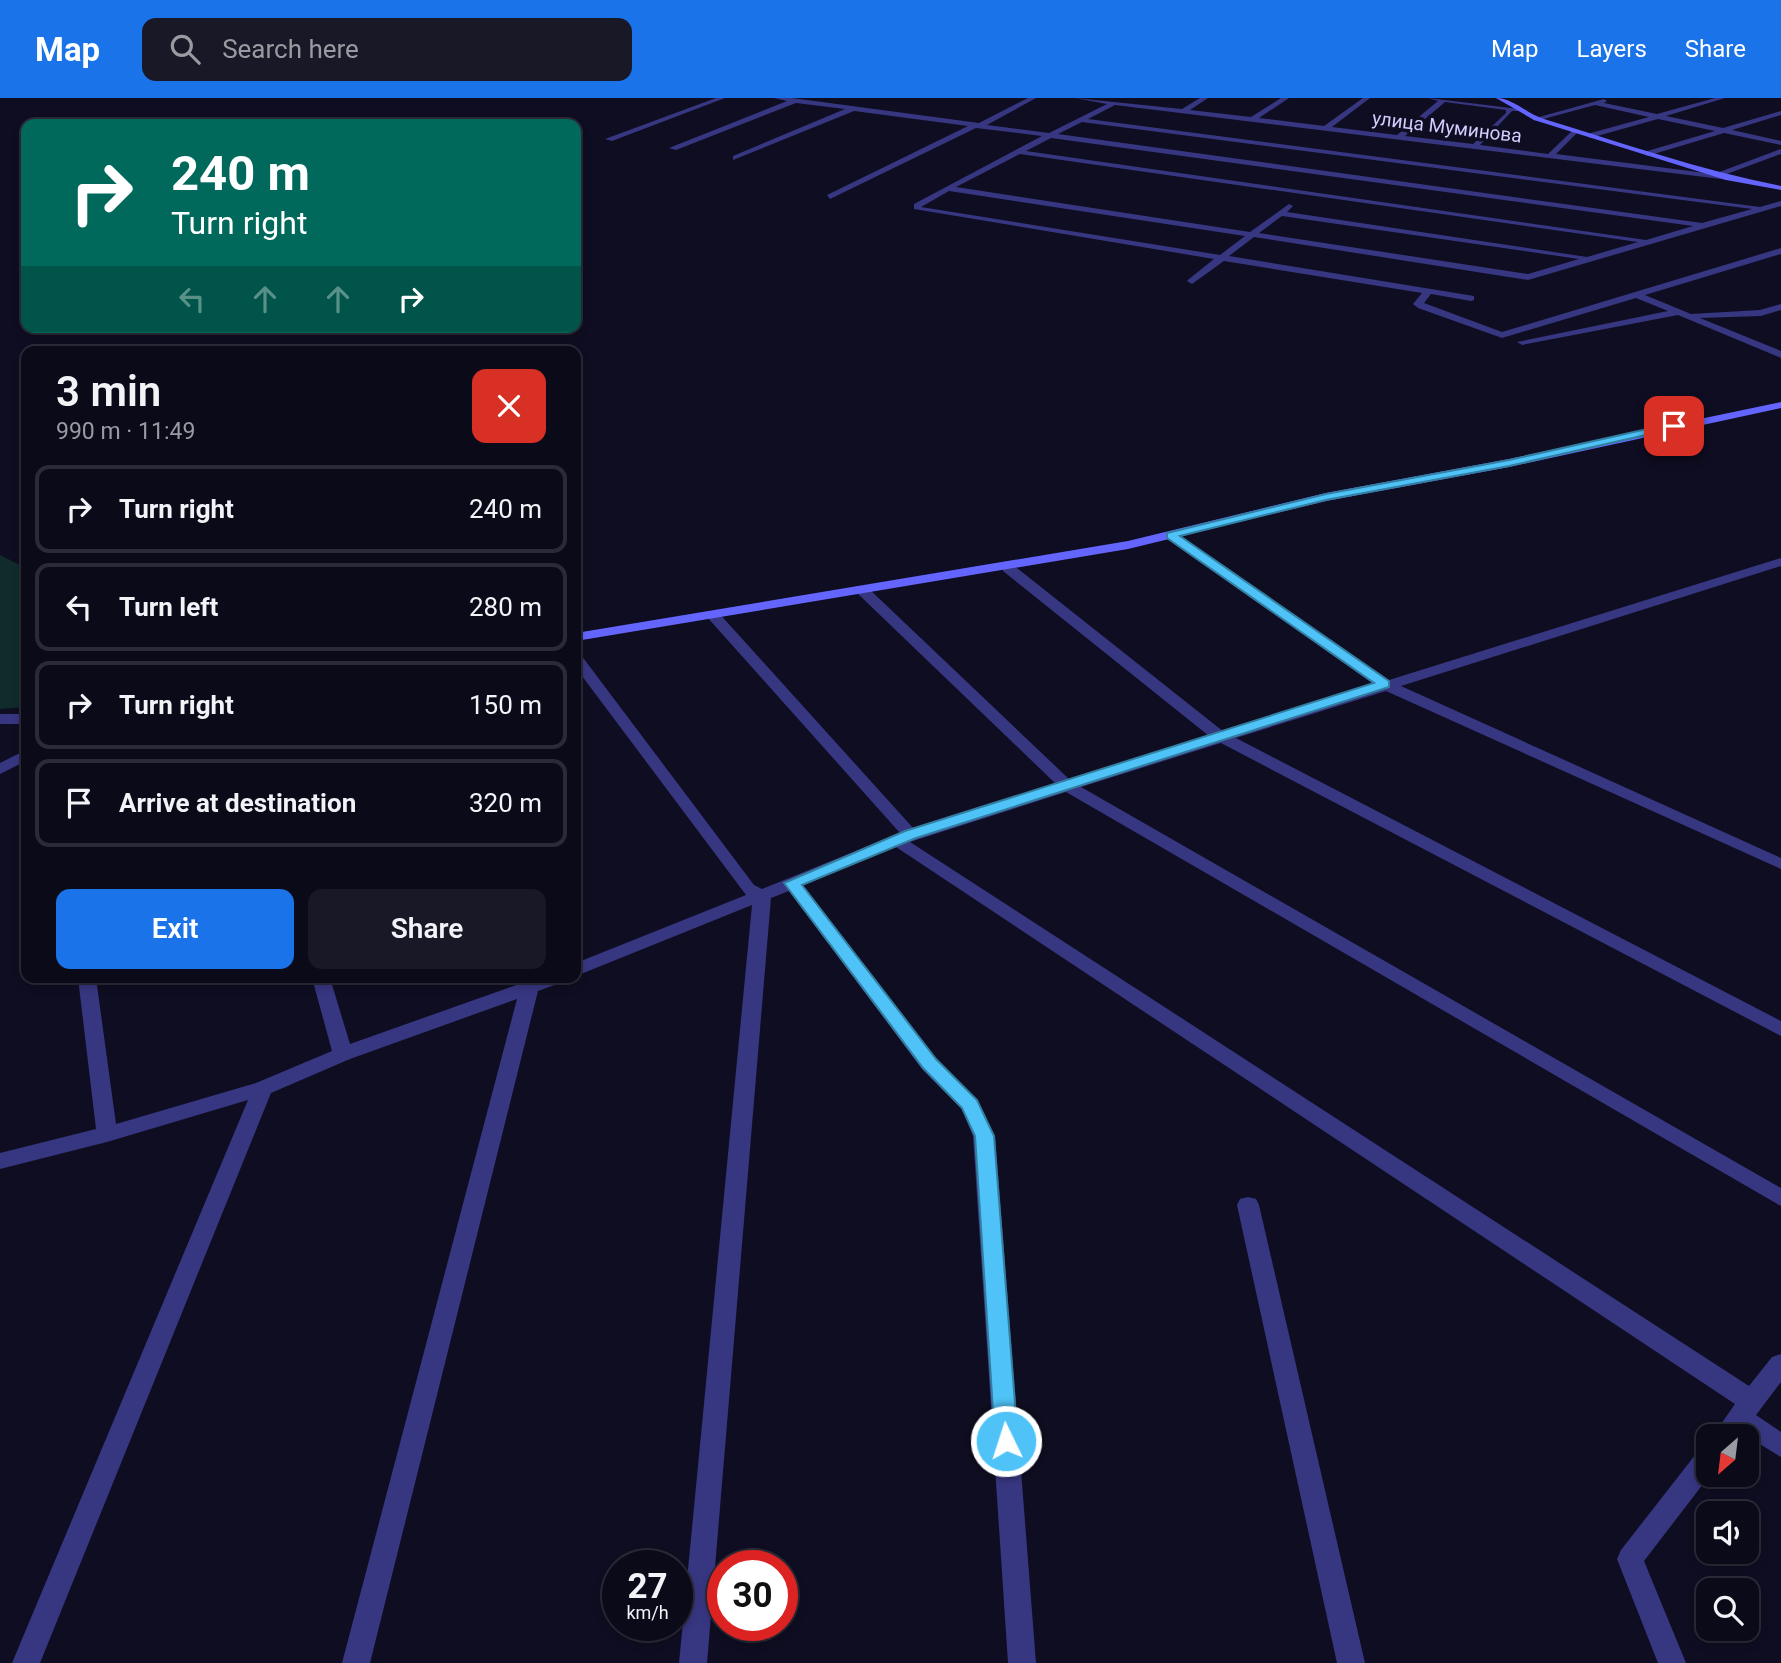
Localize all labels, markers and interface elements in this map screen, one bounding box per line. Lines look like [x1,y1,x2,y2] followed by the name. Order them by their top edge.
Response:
[142,18,632,81] search box
[35,30,100,69] text: Map
[166,30,204,68] icon: search
[222,34,359,64] text: Search here
[1491,35,1539,63] text: Map
[1577,35,1647,63] text: Layers
[1685,35,1746,63] text: Share
[1371,106,1523,148] street label: улица Муминова
[171,145,310,202] text: 240 m
[56,147,147,238] icon: right
[171,204,307,242] text: Turn right
[173,280,211,318] icon: left
[246,280,284,318] icon: ahead
[319,280,357,318] icon: ahead
[392,280,430,318] icon: right
[56,367,161,416] text: 3 min
[472,369,546,443] button: close
[1644,396,1704,456] pin
[1655,407,1693,445] icon: arrive
[56,418,195,445] text: 990 m · 11:49
[60,490,98,528] icon: right
[119,494,234,524] text: Turn right
[469,494,542,524] text: 240 m
[60,588,98,626] icon: left
[119,592,218,622] text: Turn left
[469,592,542,622] text: 280 m
[60,686,98,724] icon: right
[119,690,234,720] text: Turn right
[469,690,542,720] text: 150 m
[60,784,98,822] icon: arrive
[119,788,356,818] text: Arrive at destination
[469,788,542,818] text: 320 m
[56,889,294,969] button: Exit
[308,889,546,969] button: Share
[969,1404,1043,1478] position arrow
[1696,1424,1759,1488] north arrow
[1696,1424,1759,1641] map controls
[1696,1501,1759,1564] button: sound
[707,1550,798,1641] speed limit sign: 30
[627,1566,668,1607] text: 27
[1696,1578,1759,1641] button: search
[626,1602,669,1623] text: km/h

